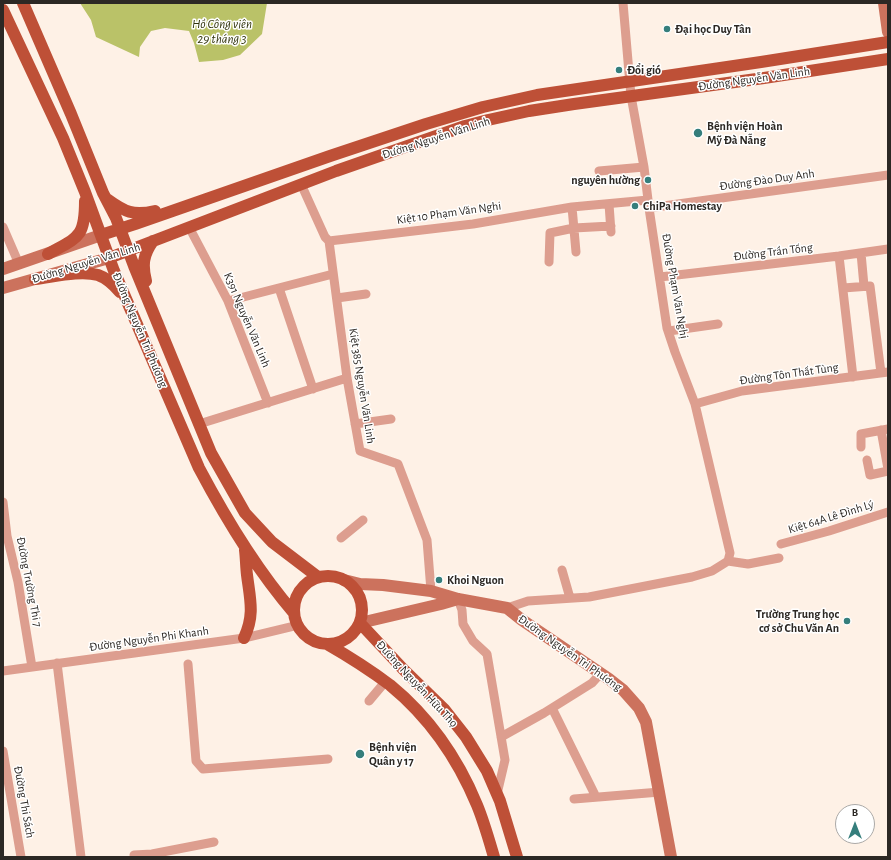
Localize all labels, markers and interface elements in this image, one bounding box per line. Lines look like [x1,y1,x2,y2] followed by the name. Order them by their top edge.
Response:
[192,16,252,47] water label: Hồ Công viên 29 tháng 3
[675,22,751,36] place label: Đại học Duy Tân
[662,24,672,34] marker: Đại học Duy Tân
[627,63,661,77] place label: Đổi gió
[697,64,811,94] street label: Đường Nguyễn Văn Linh
[614,65,624,75] marker: Đổi gió
[380,114,492,162] street label: Đường Nguyễn Văn Linh
[707,119,782,147] place label: Bệnh viện Hoàn Mỹ Đà Nẵng
[692,127,704,139] marker: Bệnh viện Hoàn Mỹ Đà Nẵng
[719,166,815,194] street label: Đường Đào Duy Anh
[571,173,640,187] place label: nguyên hường
[643,175,653,185] marker: nguyên hường
[396,199,502,227] street label: Kiệt 10 Phạm Văn Nghi
[643,199,722,213] place label: ChiPa Homestay
[630,201,640,211] marker: ChiPa Homestay
[659,232,691,340] street label: Đường Phạm Văn Nghị
[30,240,142,286] street label: Đường Nguyễn Văn Linh
[733,240,813,264] street label: Đường Trần Tống
[109,270,171,390] street label: Đường Nguyễn Tri Phương
[221,270,273,370] street label: K391 Nguyễn Văn Linh
[346,327,378,445] street label: Kiệt 385 Nguyễn Văn Linh
[739,360,839,388] street label: Đường Tôn Thất Tùng
[786,497,876,537] street label: Kiệt 64A Lê Đình Lý
[13,536,45,628] street label: Đường Trường Thi 7
[447,573,504,587] place label: Khoi Nguon
[434,575,444,585] marker: Khoi Nguon
[756,607,839,635] place label: Trường Trung học cơ sở Chu Văn An
[515,612,625,694] street label: Đường Nguyễn Tri Phương
[842,616,852,626] marker: Trường Trung học cơ sở Chu Văn An
[88,623,210,655] street label: Đường Nguyễn Phi Khanh
[373,638,461,730] street label: Đường Nguyễn Hữu Thọ
[369,740,417,768] place label: Bệnh viện Quân y 17
[354,748,366,760] marker: Bệnh viện Quân y 17
[11,765,37,839] street label: Đường Thi Sách
[835,804,875,844] north arrow
[852,807,858,818] text: B

